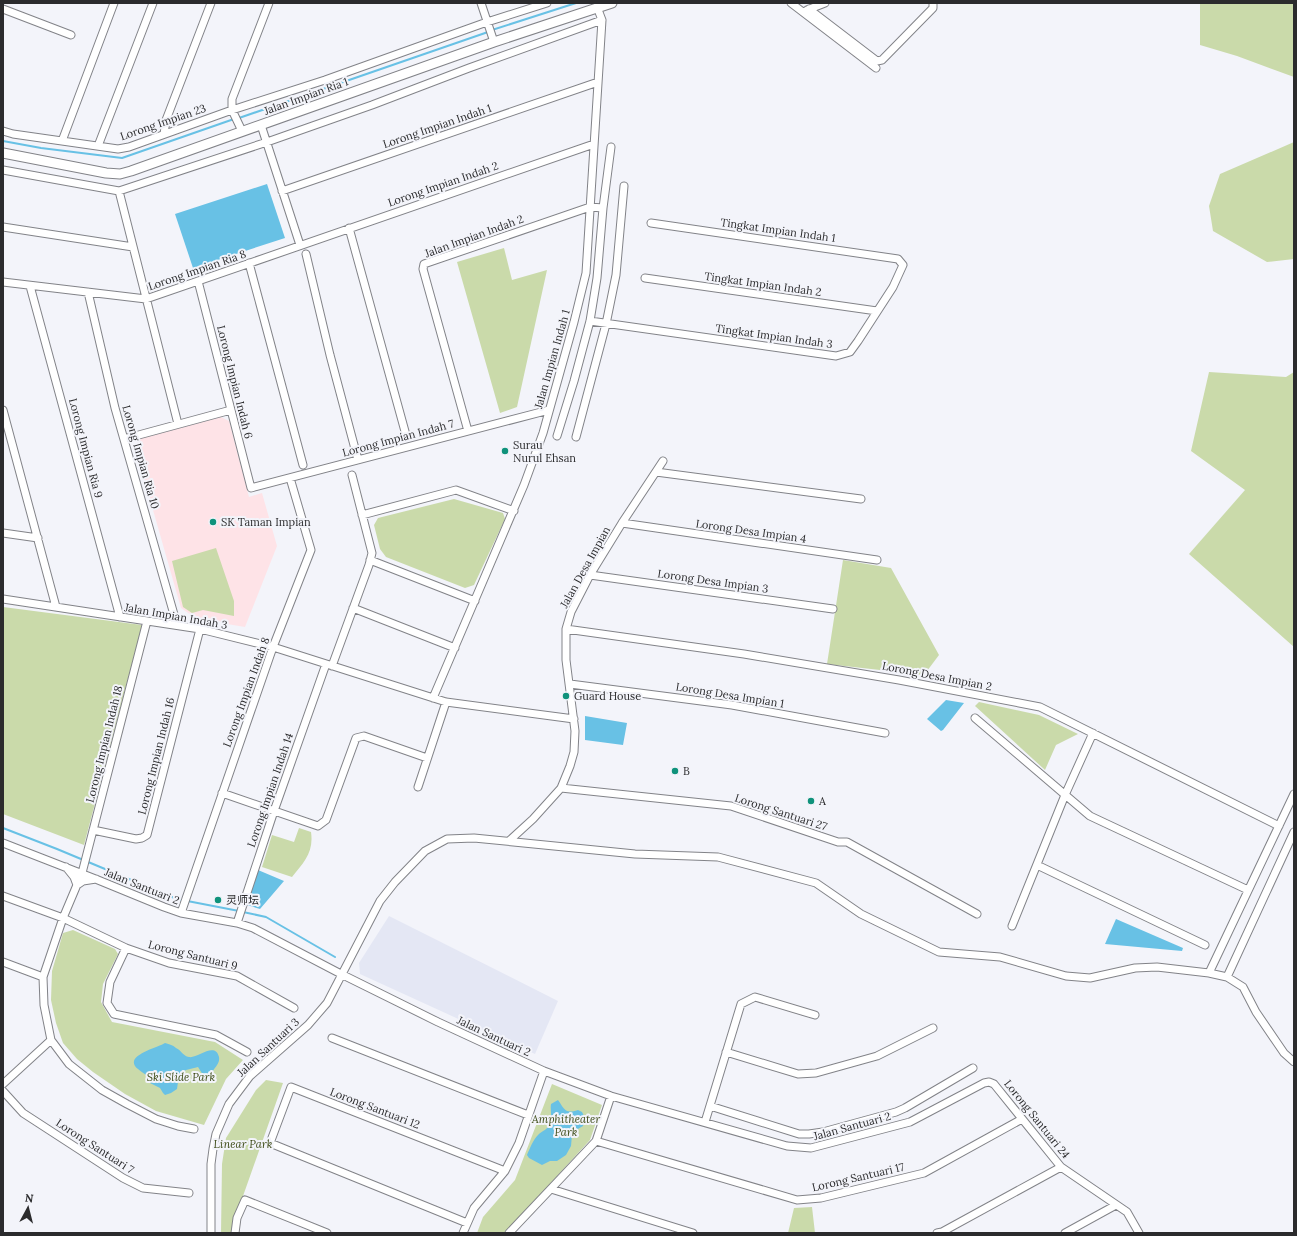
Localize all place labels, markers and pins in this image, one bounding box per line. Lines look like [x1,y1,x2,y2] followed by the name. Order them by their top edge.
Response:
[513,438,576,465] place label: Surau Nurul Ehsan
[500,446,510,456] marker: Surau Nurul Ehsan
[221,515,311,529] place label: SK Taman Impian
[208,517,218,527] marker: SK Taman Impian
[574,689,641,703] place label: Guard House
[561,691,571,701] marker: Guard House
[683,764,690,778] place label: B
[670,766,680,776] marker: B
[818,794,827,808] place label: A
[806,796,816,806] marker: A
[226,893,259,907] place label: 灵师坛
[213,895,223,905] marker: 灵师坛

